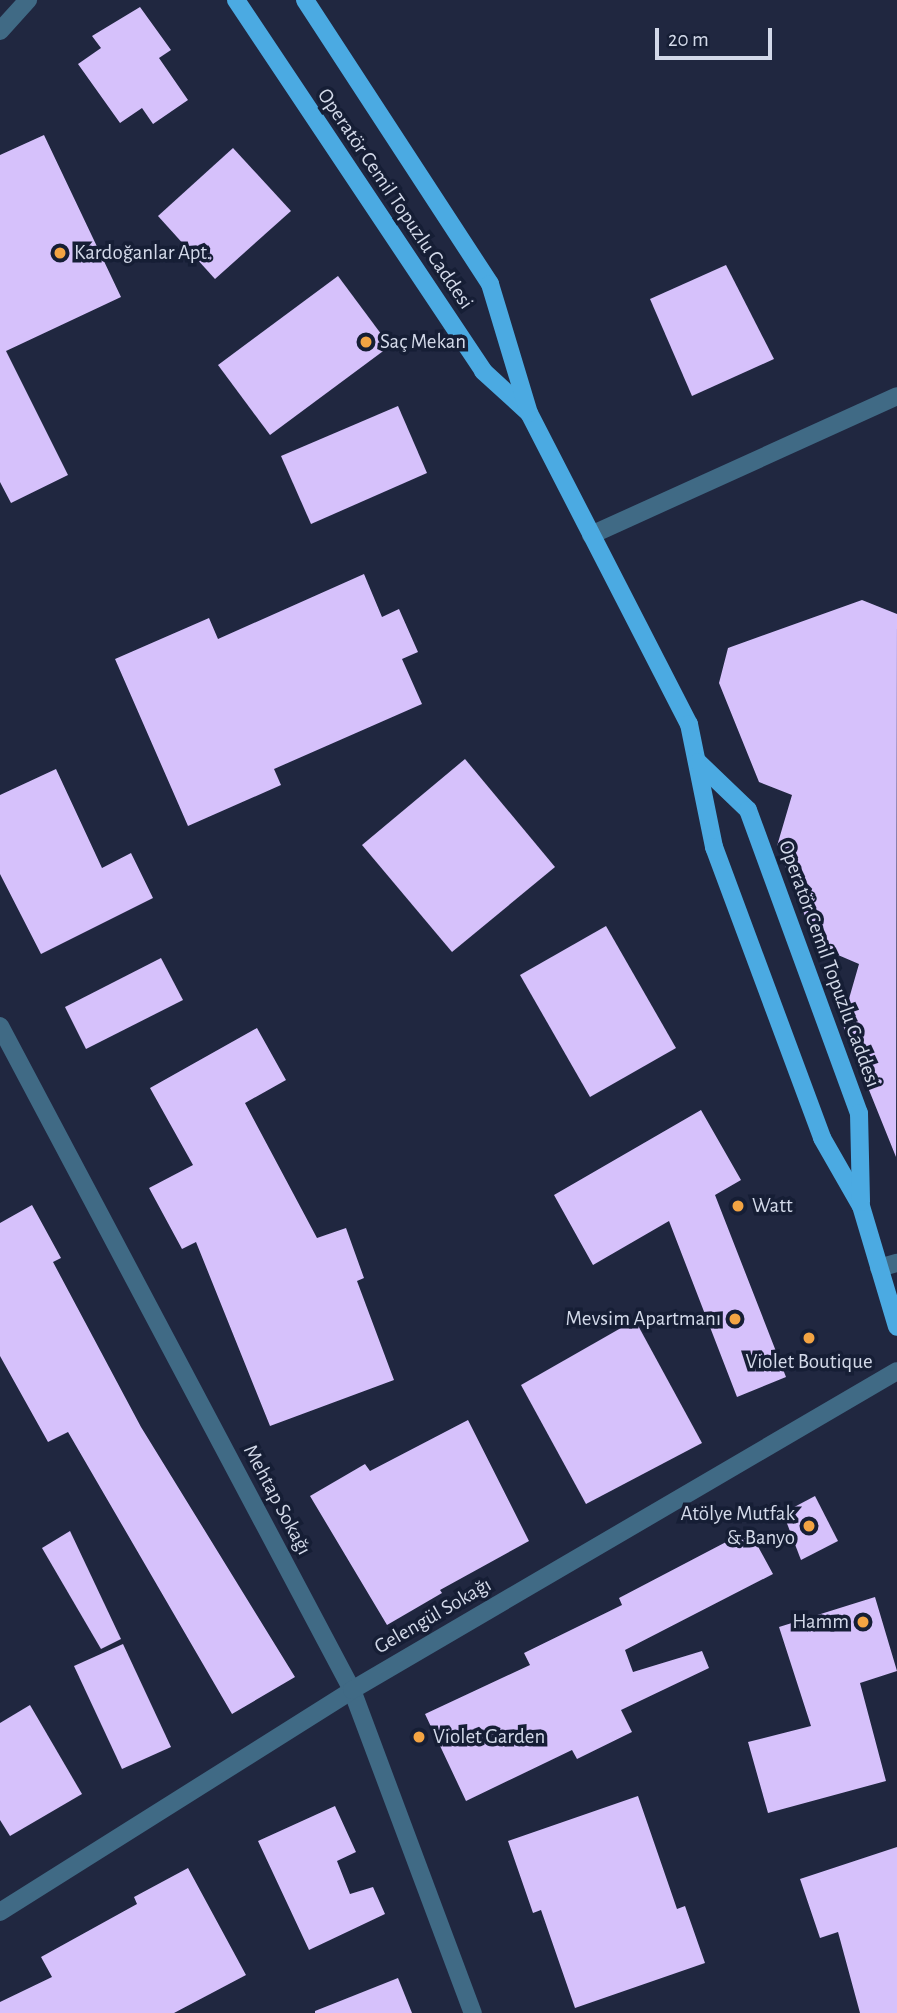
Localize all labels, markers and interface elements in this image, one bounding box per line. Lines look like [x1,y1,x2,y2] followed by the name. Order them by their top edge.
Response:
[659,14,776,58] scale bar
[668,29,709,50] text: 20 m
[312,84,478,314] street label: Operatör Cemil Topuzlu Caddesi
[74,240,211,266] place label: Kardoğanlar Apt.
[52,245,68,261] marker: Kardoğanlar Apt.
[380,329,466,355] place label: Saç Mekan
[358,334,374,350] marker: Saç Mekan
[773,837,885,1091] street label: Operatör Cemil Topuzlu Caddesi
[752,1193,793,1219] place label: Watt
[730,1198,746,1214] marker: Watt
[566,1306,721,1332] place label: Mevsim Apartmanı
[727,1311,743,1327] marker: Mevsim Apartmanı
[801,1330,817,1346] marker: Violet Boutique
[745,1349,873,1375] place label: Violet Boutique
[237,1441,317,1559] street label: Mehtap Sokağı
[681,1501,795,1551] place label: Atölye Mutfak & Banyo
[801,1518,817,1534] marker: Atölye Mutfak & Banyo
[370,1572,496,1660] street label: Gelengül Sokağı
[792,1609,849,1635] place label: Hamm
[855,1614,871,1630] marker: Hamm
[433,1724,545,1750] place label: Violet Garden
[411,1729,427,1745] marker: Violet Garden

